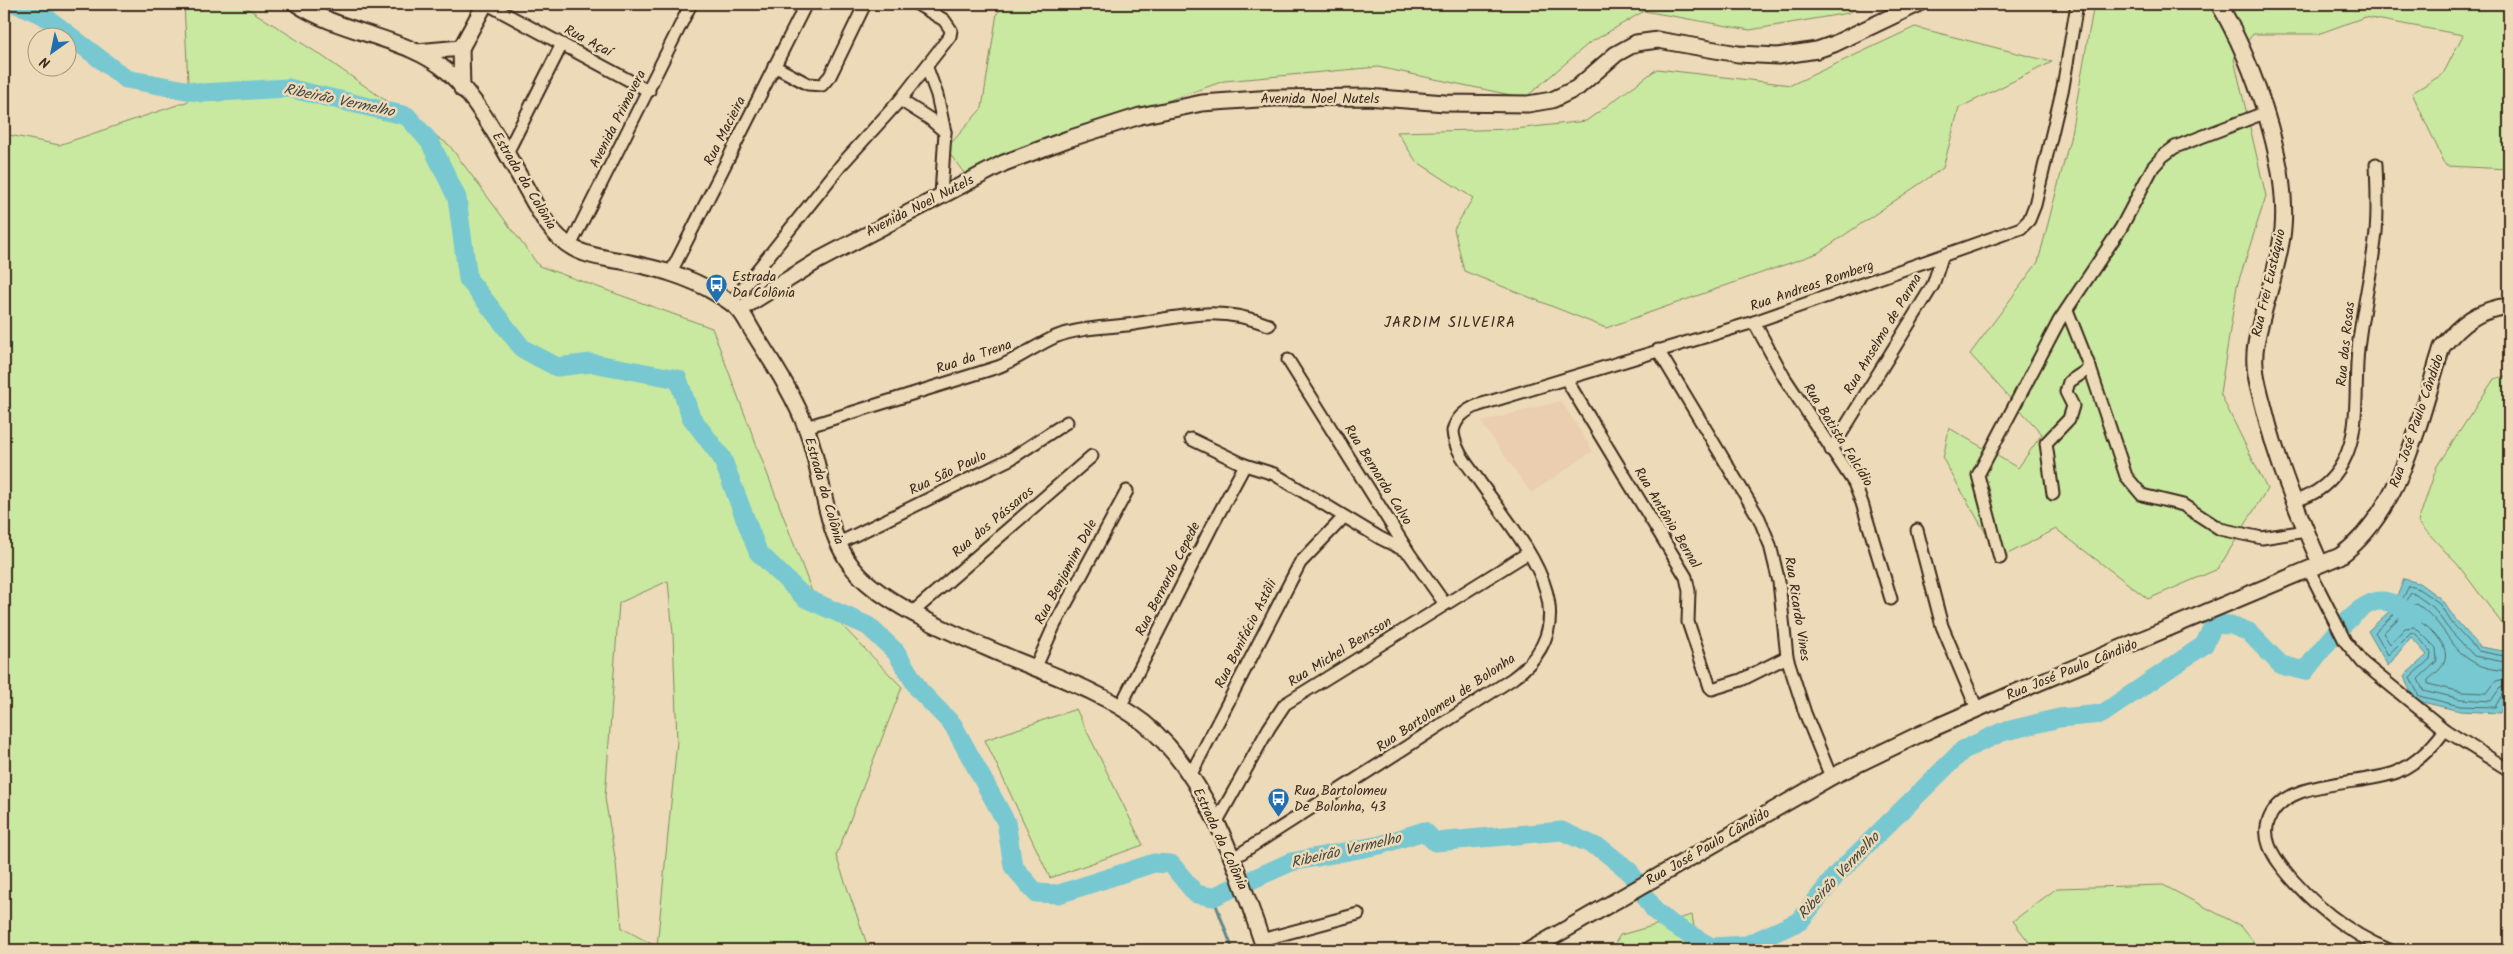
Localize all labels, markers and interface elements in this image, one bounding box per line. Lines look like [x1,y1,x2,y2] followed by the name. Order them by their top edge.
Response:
[560,19,618,64] street label: Rua Açaí
[28,28,78,78] north arrow
[36,50,55,74] text: N
[584,66,652,172] street label: Avenida Primavera
[282,78,398,125] water label: Ribeirão Vermelho
[1260,88,1380,110] street label: Avenida Noel Nutels
[698,93,752,169] street label: Rua Macieira
[486,128,562,234] street label: Estrada da Colônia
[862,169,978,243] street label: Avenida Noel Nutels
[2246,227,2292,339] street label: Rua Frei Eustáquio
[1747,254,1877,318] street label: Rua Andreas Romberg
[732,266,795,304] place label: Estrada Da Colônia
[1838,269,1928,399] street label: Rua Anselmo de Parma
[704,273,728,304] bus stop icon: Estrada Da Colônia
[2331,300,2361,388] street label: Rua das Rosas
[1384,311,1516,335] district label: JARDIM SILVEIRA
[933,334,1015,380] street label: Rua da Trena
[2384,351,2450,491] street label: Rua José Paulo Cândido
[1797,379,1879,491] street label: Rua Batista Falcídio
[1338,420,1418,530] street label: Rua Bernardo Calvo
[798,435,850,547] street label: Estrada da Colônia
[906,445,990,501] street label: Rua São Paulo
[1628,463,1706,573] street label: Rua Antônio Bernal
[947,481,1039,563] street label: Rua dos Pássaros
[1029,515,1103,629] street label: Rua Benjamim Dale
[1130,517,1207,640] street label: Rua Bernardo Cepede
[1778,555,1816,663] street label: Rua Ricardo Vines
[1209,575,1283,692] street label: Rua Bonifácio Astôli
[1284,611,1396,693] street label: Rua Michel Bensson
[2003,634,2141,706] street label: Rua José Paulo Cândido
[1372,648,1520,758] street label: Rua Bartolomeu de Bolonha
[1294,780,1387,818] place label: Rua Bartolomeu De Bolonha, 43
[1187,784,1253,894] street label: Estrada da Colônia
[1266,787,1290,818] bus stop icon: Rua Bartolomeu De Bolonha, 43
[1642,802,1774,892] street label: Rua José Paulo Cândido
[1289,826,1405,875] water label: Ribeirão Vermelho
[1792,826,1887,925] water label: Ribeirão Vermelho

